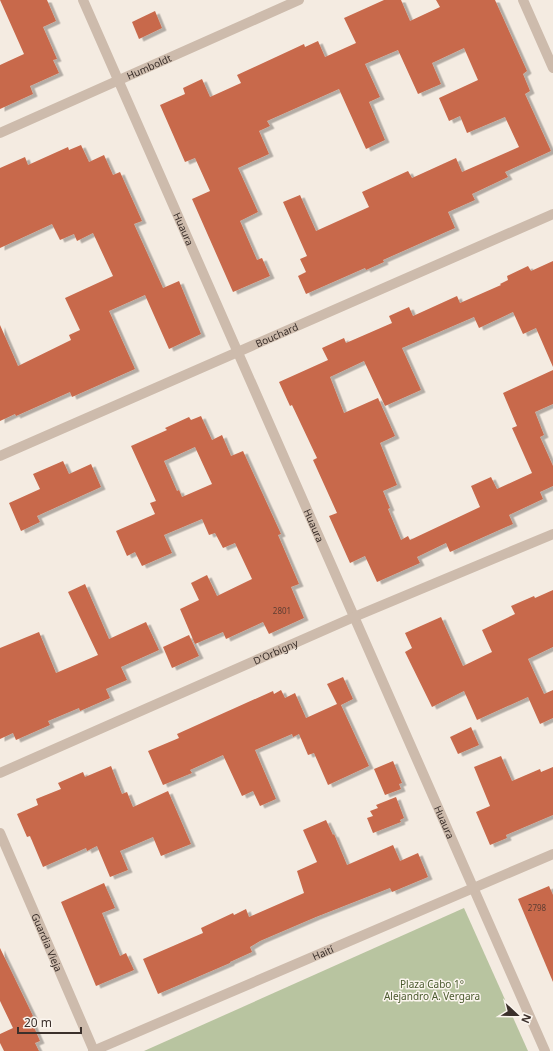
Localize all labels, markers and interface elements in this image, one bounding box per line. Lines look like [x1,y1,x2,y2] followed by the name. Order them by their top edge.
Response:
[124,51,174,83] street label: Humboldt
[170,210,197,248] street label: Huaura
[253,319,300,350] street label: Bouchard
[301,507,327,544] street label: Huaura
[273,605,291,616] house number: 2801
[251,635,301,668] street label: D'Orbigny
[431,803,458,841] street label: Huaura
[528,902,547,913] house number: 2798
[28,911,66,974] street label: Guardia Vieja
[310,942,336,963] street label: Haití
[384,977,480,1003] park label: Plaza Cabo 1° Alejandro A. Vergara
[497,995,537,1035] north arrow
[18,1009,81,1035] scale bar
[518,1012,535,1026] text: N
[24,1014,52,1031] text: 20 m

